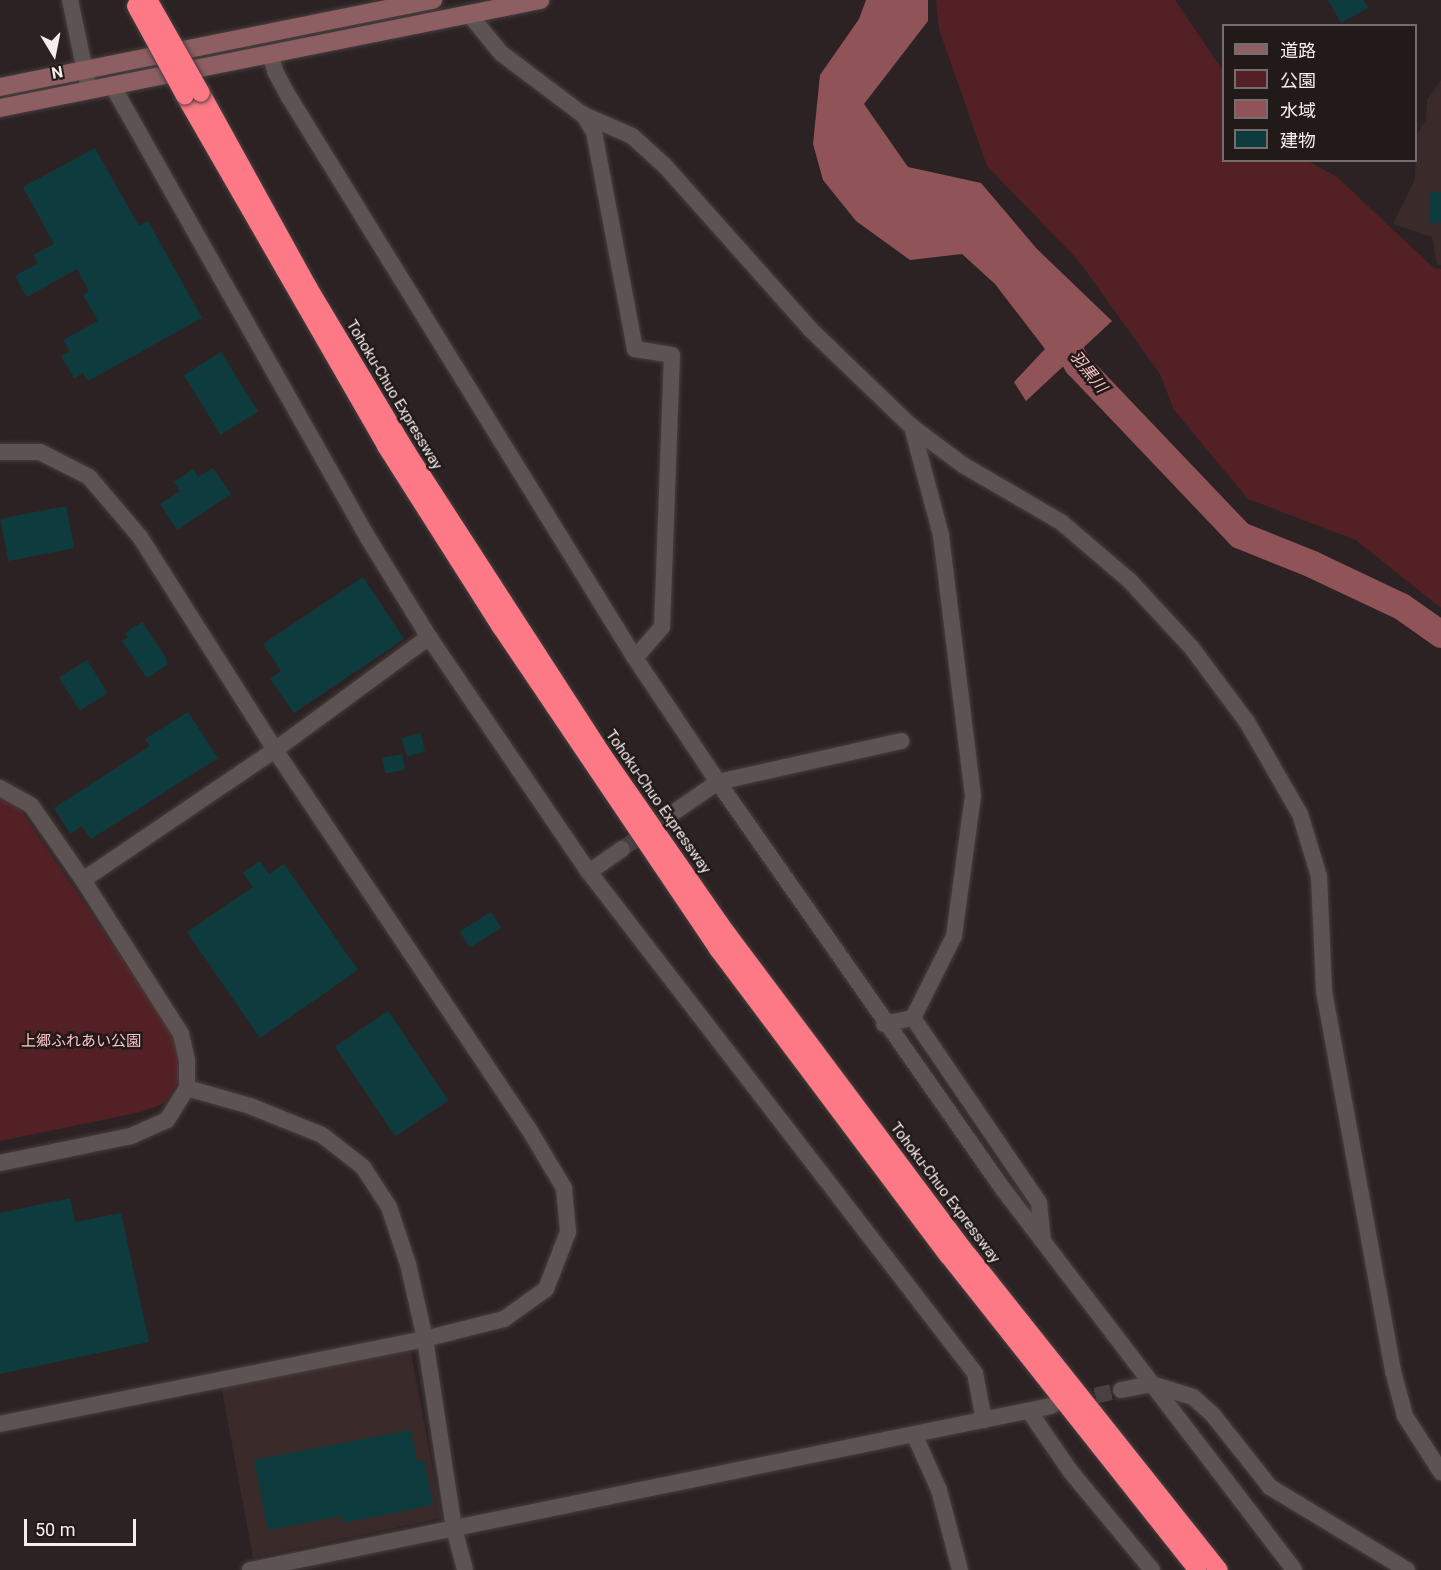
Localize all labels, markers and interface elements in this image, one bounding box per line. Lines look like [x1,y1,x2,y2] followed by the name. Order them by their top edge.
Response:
[24,24,84,84] north arrow
[1222,24,1417,162] legend
[1280,40,1316,61] text: 道路
[50,62,64,83] text: N
[1280,70,1316,91] text: 公園
[1280,100,1316,121] text: 水域
[1280,130,1316,151] text: 建物
[342,317,446,473] street label: Tohoku-Chuo Expressway
[1065,347,1111,397] water label: 羽黒川
[601,727,715,877] street label: Tohoku-Chuo Expressway
[21,1033,141,1051] park label: 上郷ふれあい公園
[886,1119,1004,1267] street label: Tohoku-Chuo Expressway
[27,1507,140,1545] scale bar
[35,1519,75,1540] text: 50 m

